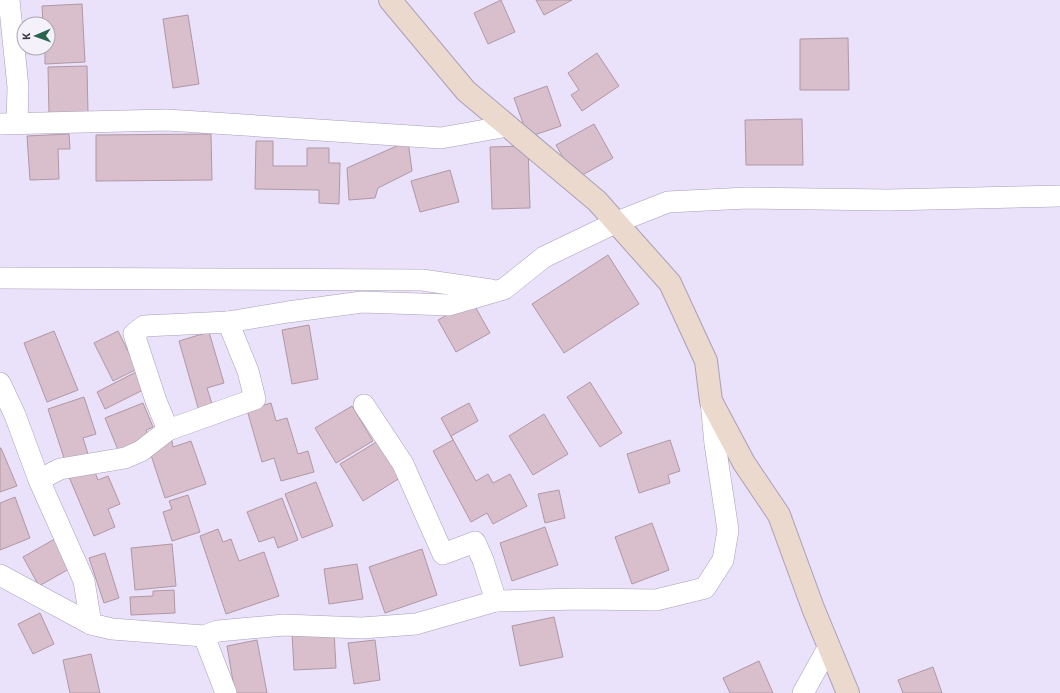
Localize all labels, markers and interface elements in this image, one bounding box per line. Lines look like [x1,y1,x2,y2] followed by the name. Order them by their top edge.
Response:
[16,16,56,56] north arrow
[19,33,32,40] text: K

